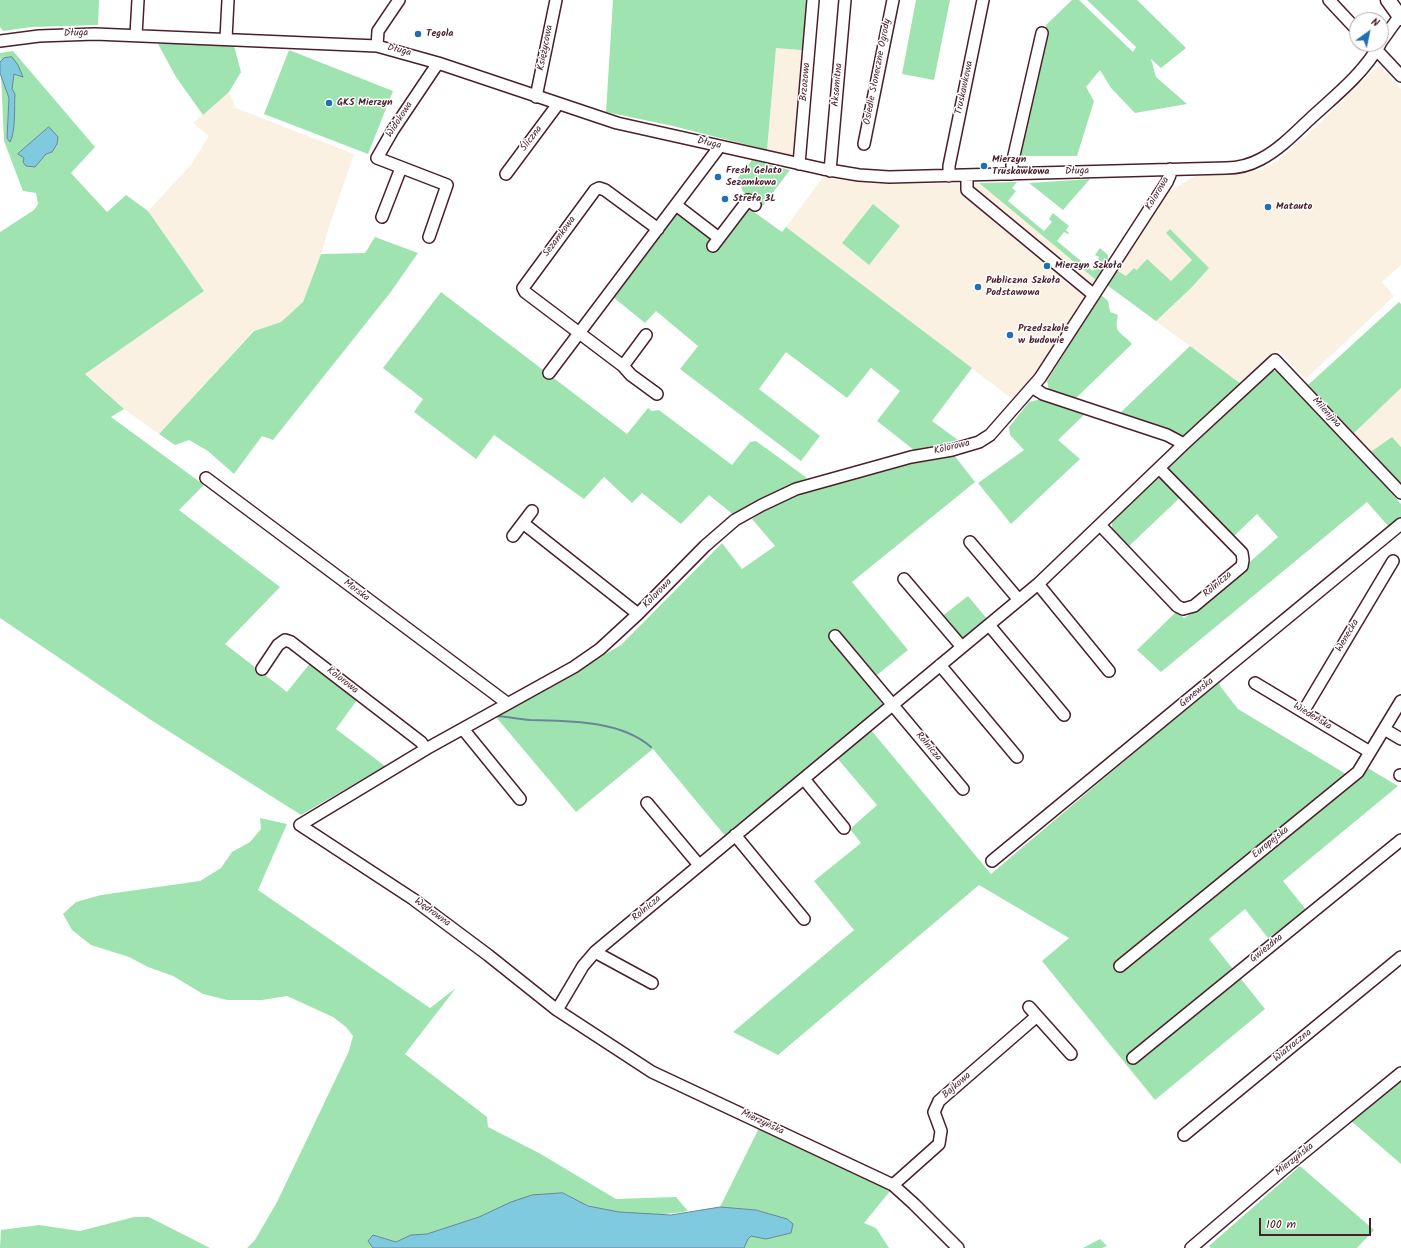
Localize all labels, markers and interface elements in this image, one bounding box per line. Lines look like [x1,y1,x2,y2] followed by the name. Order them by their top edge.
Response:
[1349,12,1389,52] north arrow
[1367,13,1383,32] text: N
[862,18,894,126] street label: Osiedle Słoneczne Ogrody
[536,24,556,72] street label: Księżycowa
[64,28,88,40] street label: Długa
[426,28,453,40] place label: Tegola
[413,29,423,39] marker: Tegola
[386,42,412,60] street label: Długa
[953,60,977,116] street label: Truskawkowa
[798,62,814,102] street label: Brzozowa
[830,63,846,107] street label: Aksamitna
[337,97,393,109] place label: GKS Mierzyn
[324,98,334,108] marker: GKS Mierzyn
[384,100,416,140] street label: Widokowa
[518,124,546,154] street label: Śliczna
[696,135,722,153] street label: Długa
[992,154,1049,178] place label: Mierzyn Truskawkowa
[979,161,989,171] marker: Mierzyn Truskawkowa
[726,165,782,188] place label: Fresh Gelato Sezamkowa
[1065,166,1089,178] street label: Długa
[713,172,723,182] marker: Fresh Gelato Sezamkowa
[1143,175,1173,213] street label: Kolorowa
[733,193,776,205] place label: Strefa 3L
[720,194,730,204] marker: Strefa 3L
[1276,201,1312,213] place label: Matauto
[1263,202,1273,212] marker: Matauto
[541,214,579,260] street label: Sezamkowa
[1055,260,1122,272] place label: Mierzyn Szkoła
[1042,261,1052,271] marker: Mierzyn Szkoła
[986,275,1060,298] place label: Publiczna Szkoła Podstawowa
[973,282,983,292] marker: Publiczna Szkoła Podstawowa
[1018,323,1069,346] place label: Przedszkole w budowie
[1005,330,1015,340] marker: Przedszkole w budowie
[1309,395,1343,431] street label: Milenijna
[933,438,971,458] street label: Kolorowa
[1201,569,1235,601] street label: Rolnicza
[341,577,371,605] street label: Morska
[641,577,675,611] street label: Kolorowa
[1334,617,1362,655] street label: Wenecka
[324,665,360,697] street label: Kolorowa
[1177,675,1217,711] street label: Genewska
[1290,701,1334,733] street label: Wiedeńska
[912,730,944,764] street label: Rolnicza
[1250,825,1292,861] street label: Europejska
[630,893,664,925] street label: Rolnicza
[412,896,452,930] street label: Wędrowna
[1248,932,1286,966] street label: Gwiezdna
[1271,1027,1315,1065] street label: Wiatraczna
[940,1070,974,1102] street label: Bajkowa
[739,1108,785,1138] street label: Mierzyńska
[1273,1141,1317,1179] street label: Mierzyńska
[1261,1210,1373,1236] scale bar
[1266,1215,1296,1234] text: 100 m

